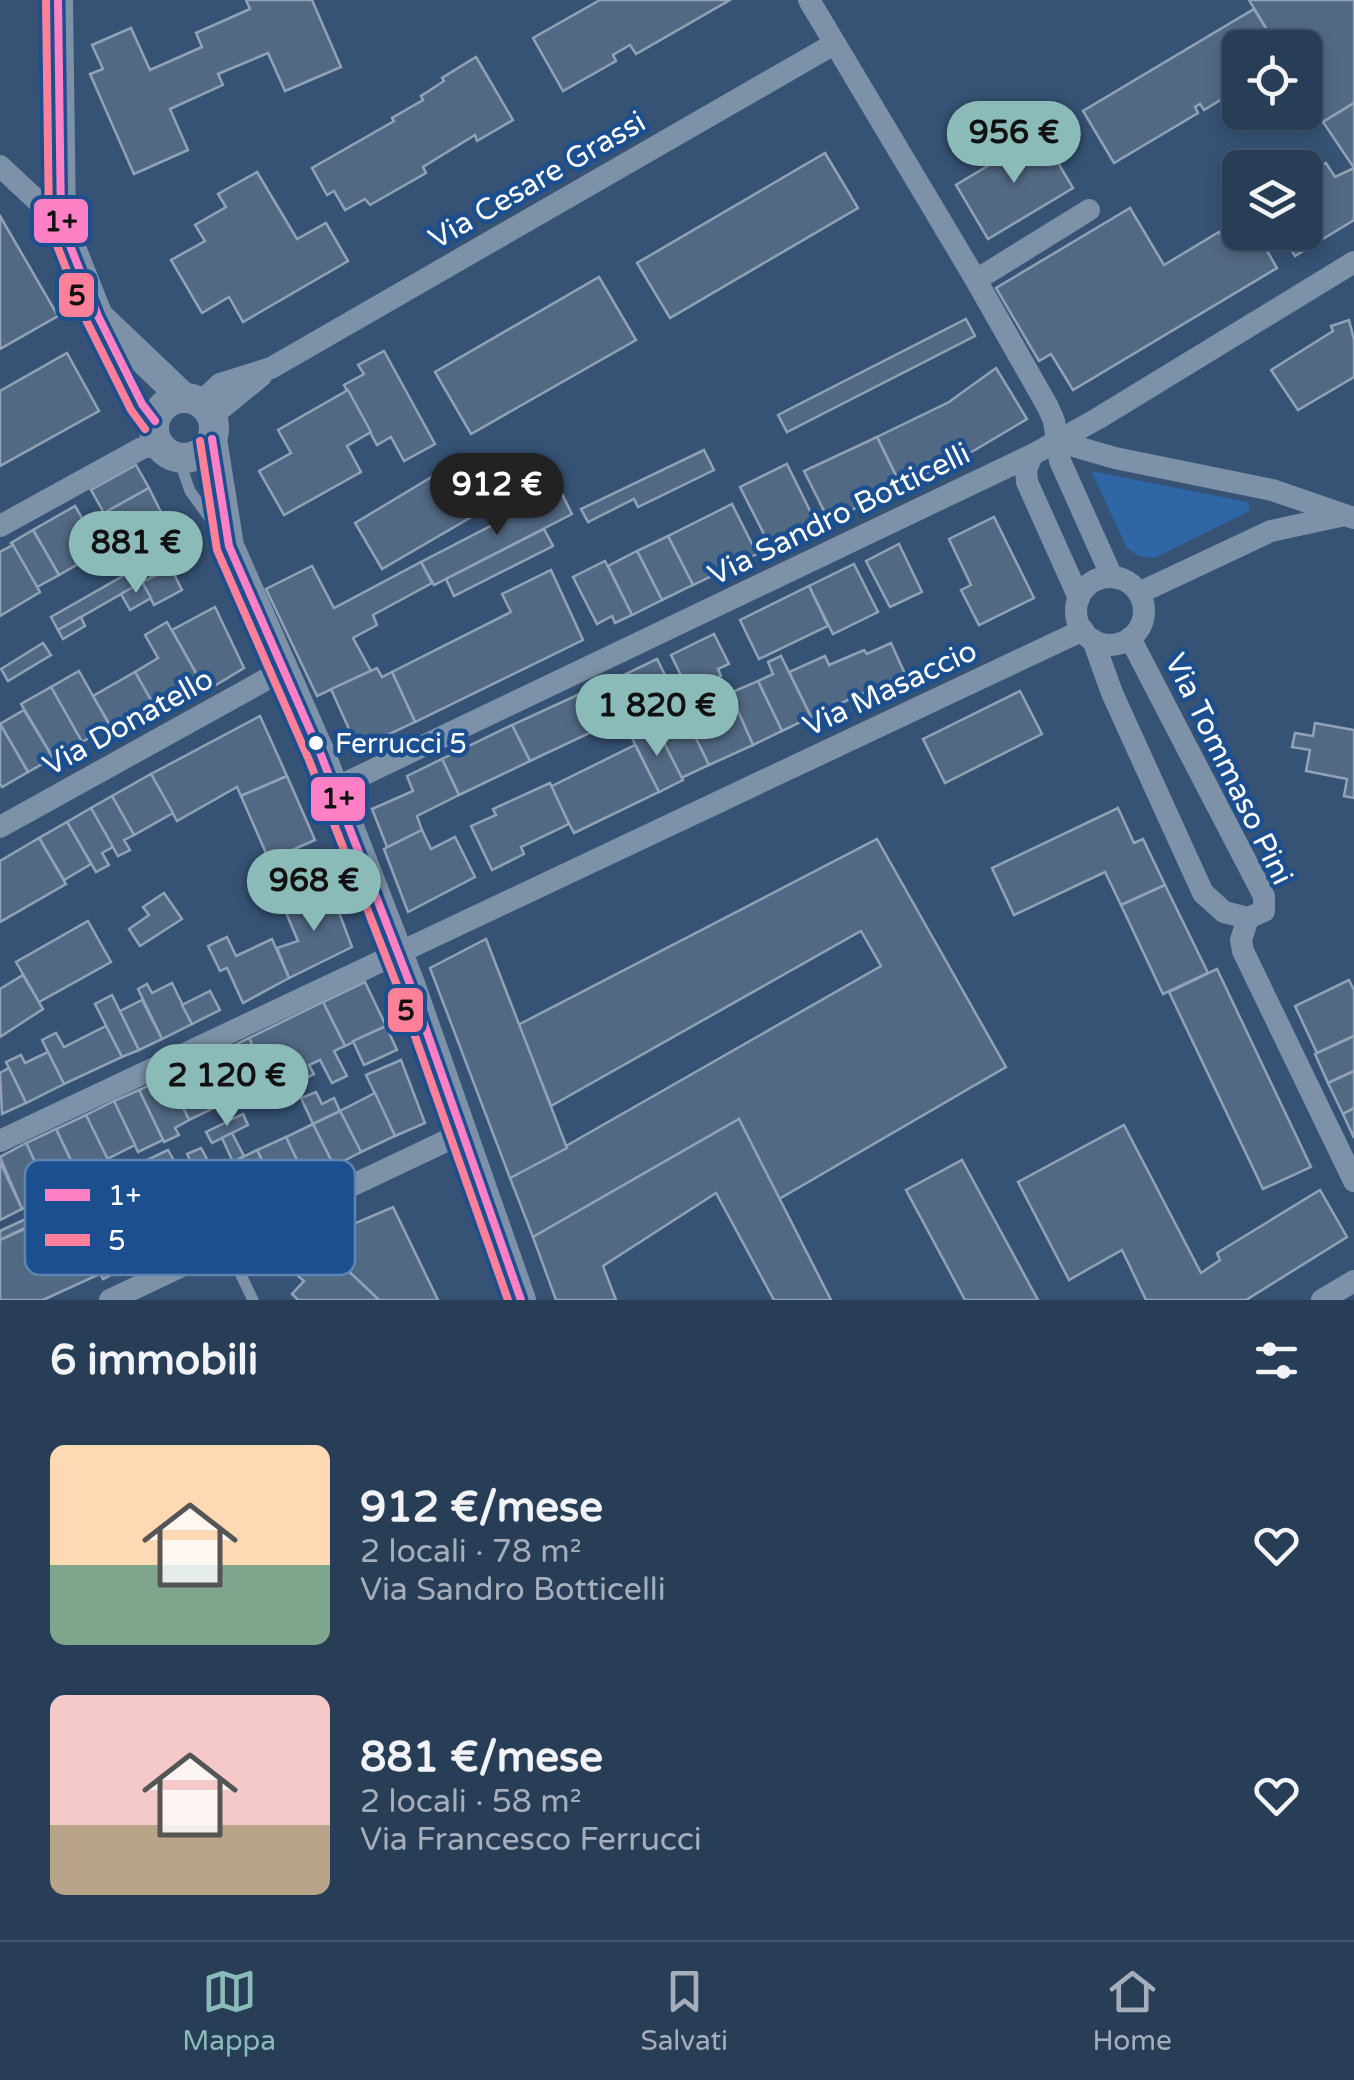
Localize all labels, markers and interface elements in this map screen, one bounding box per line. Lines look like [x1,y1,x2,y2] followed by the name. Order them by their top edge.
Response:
[1222,30,1322,250] map controls
[1222,30,1322,130] button: locate
[944,101,1084,186] pin: 956 €
[422,103,652,258] street label: Via Cesare Grassi
[969,114,1059,152] text: 956 €
[1222,150,1322,250] button: layers
[32,197,90,245] line badge: 1+
[44,205,78,239] text: 1+
[57,271,96,319] line badge: 5
[68,279,86,313] text: 5
[702,435,976,594] street label: Via Sandro Botticelli
[427,453,567,538] pin: 912 €
[452,466,542,504] text: 912 €
[66,511,206,596] pin: 881 €
[91,524,181,562] text: 881 €
[798,632,983,745] street label: Via Masaccio
[1157,648,1301,891] street label: Via Tommaso Pini
[37,660,220,784] street label: Via Donatello
[565,674,749,759] pin: 1 820 €
[598,687,716,725] text: 1 820 €
[335,727,467,761] place label: Ferrucci 5
[306,733,326,753] marker: Ferrucci 5
[309,775,367,823] line badge: 1+
[321,782,355,816] text: 1+
[244,849,384,934] pin: 968 €
[269,862,359,900] text: 968 €
[386,986,425,1034] line badge: 5
[397,994,415,1028] text: 5
[135,1044,319,1129] pin: 2 120 €
[168,1057,286,1095] text: 2 120 €
[25,1160,355,1275] legend
[108,1179,141,1213] text: 1+
[108,1224,126,1258] text: 5
[1249,1333,1304,1388] icon: filters
[50,1335,258,1386] text: 6 immobili
[360,1482,603,1533] text: 912 €/mese
[130,1485,250,1605] icon: home
[1249,1518,1304,1573] icon: heart
[360,1533,582,1571] text: 2 locali · 78 m²
[360,1571,666,1609] text: Via Sandro Botticelli
[360,1732,603,1783] text: 881 €/mese
[130,1735,250,1855] icon: home
[1249,1768,1304,1823] icon: heart
[360,1783,582,1821] text: 2 locali · 58 m²
[360,1821,702,1859] text: Via Francesco Ferrucci
[182,1964,276,2058] tab: Mappa
[640,1964,728,2058] tab: Salvati
[1092,1964,1172,2058] tab: Home

